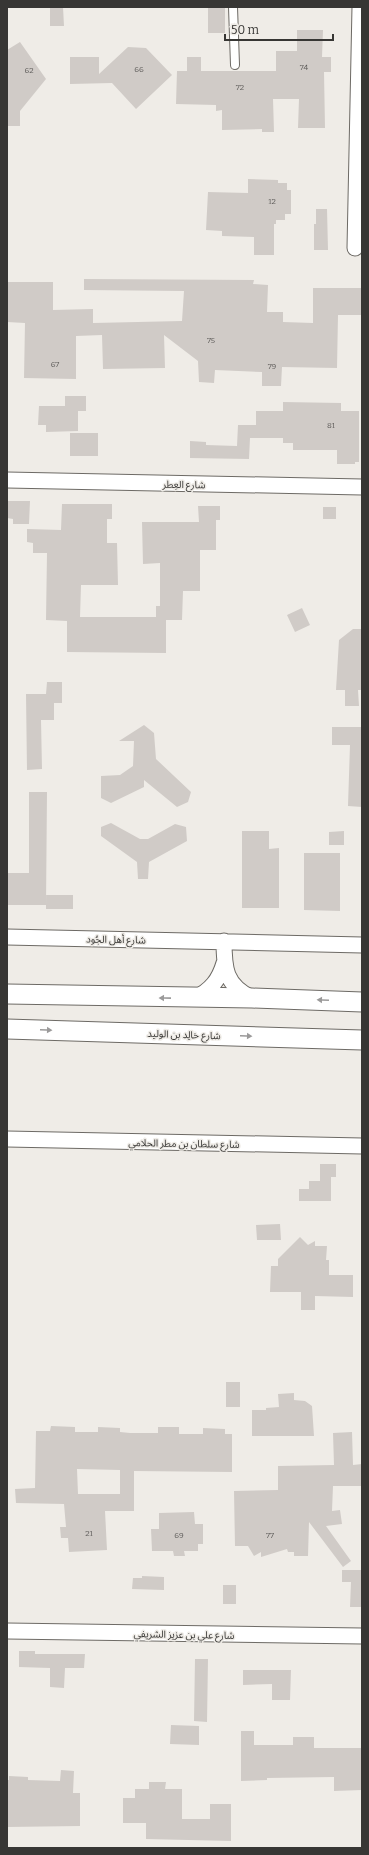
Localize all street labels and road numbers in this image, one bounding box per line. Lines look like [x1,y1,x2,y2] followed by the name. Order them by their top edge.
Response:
[161,479,206,492] street label: شارع العِطر
[86,933,146,948] street label: شارع أهل الجُود
[147,1028,221,1043] street label: شارع خالِد بن الوليد
[128,1137,240,1152] street label: شارع سلطان بن مطر الحلامي
[133,1628,235,1643] street label: شارع علي بن عزيز الشريفي

